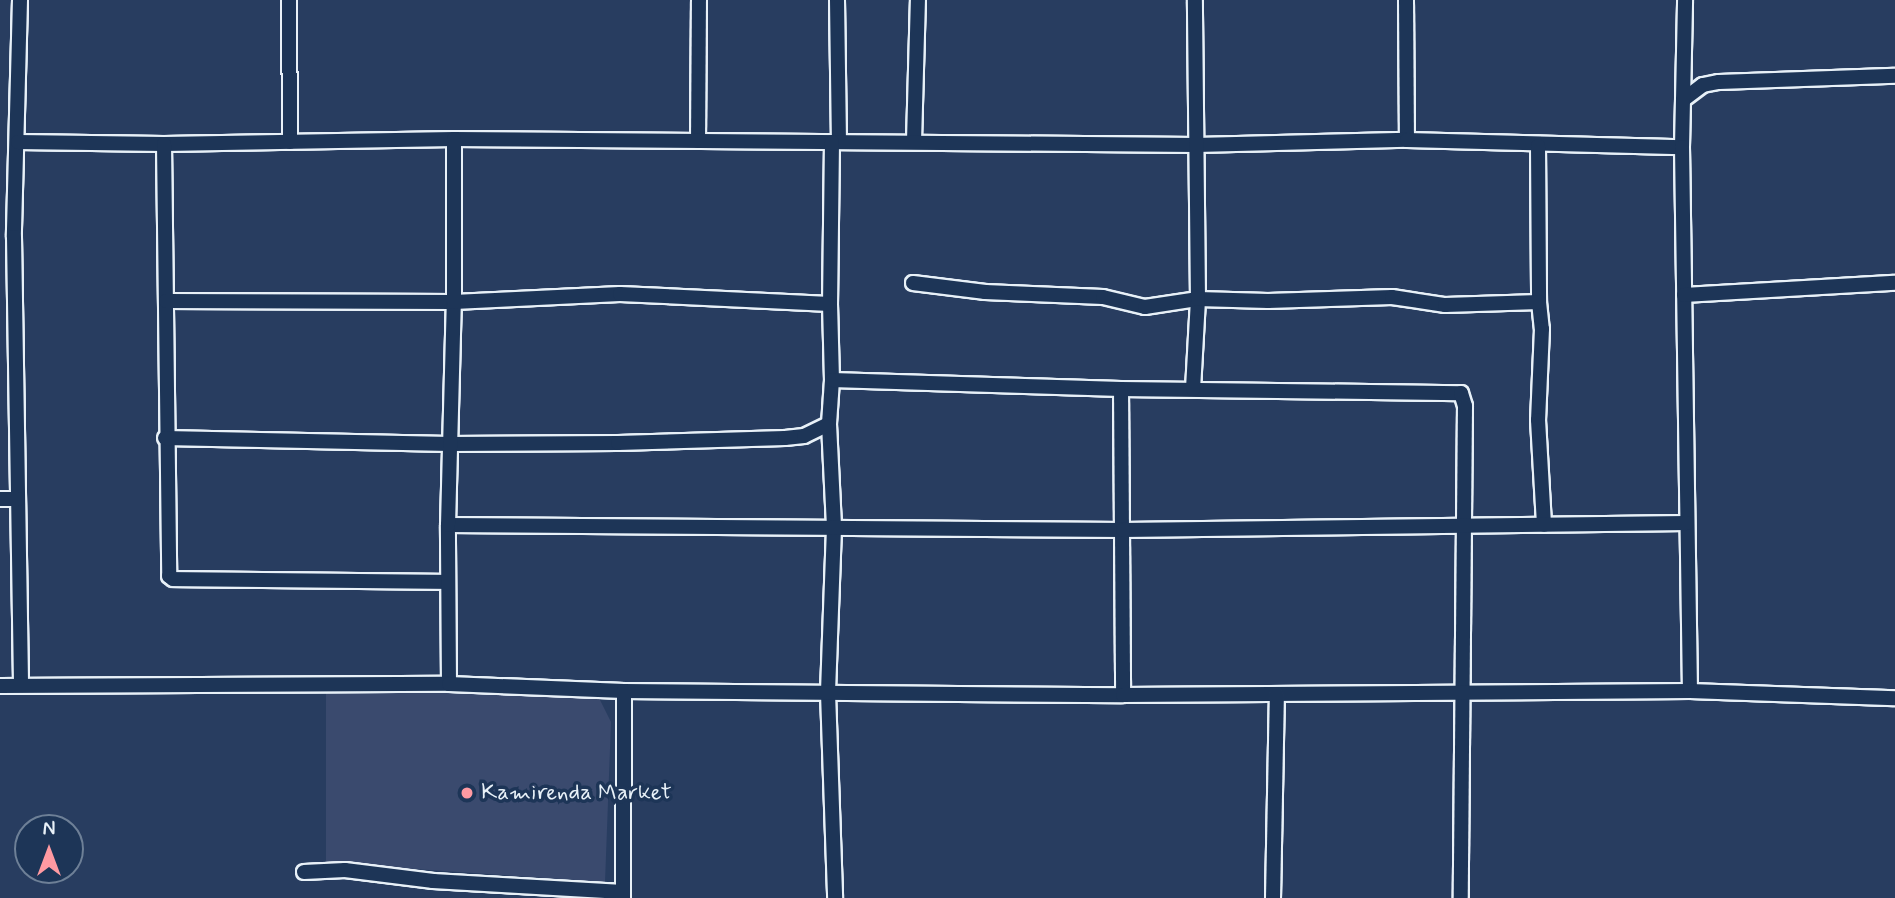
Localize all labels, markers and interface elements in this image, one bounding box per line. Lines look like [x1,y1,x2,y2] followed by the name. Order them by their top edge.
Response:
[481,779,675,807] place label: Kamirenda Market
[459,785,475,801] marker: Kamirenda Market
[14,814,84,884] north arrow
[43,817,55,842] text: N

